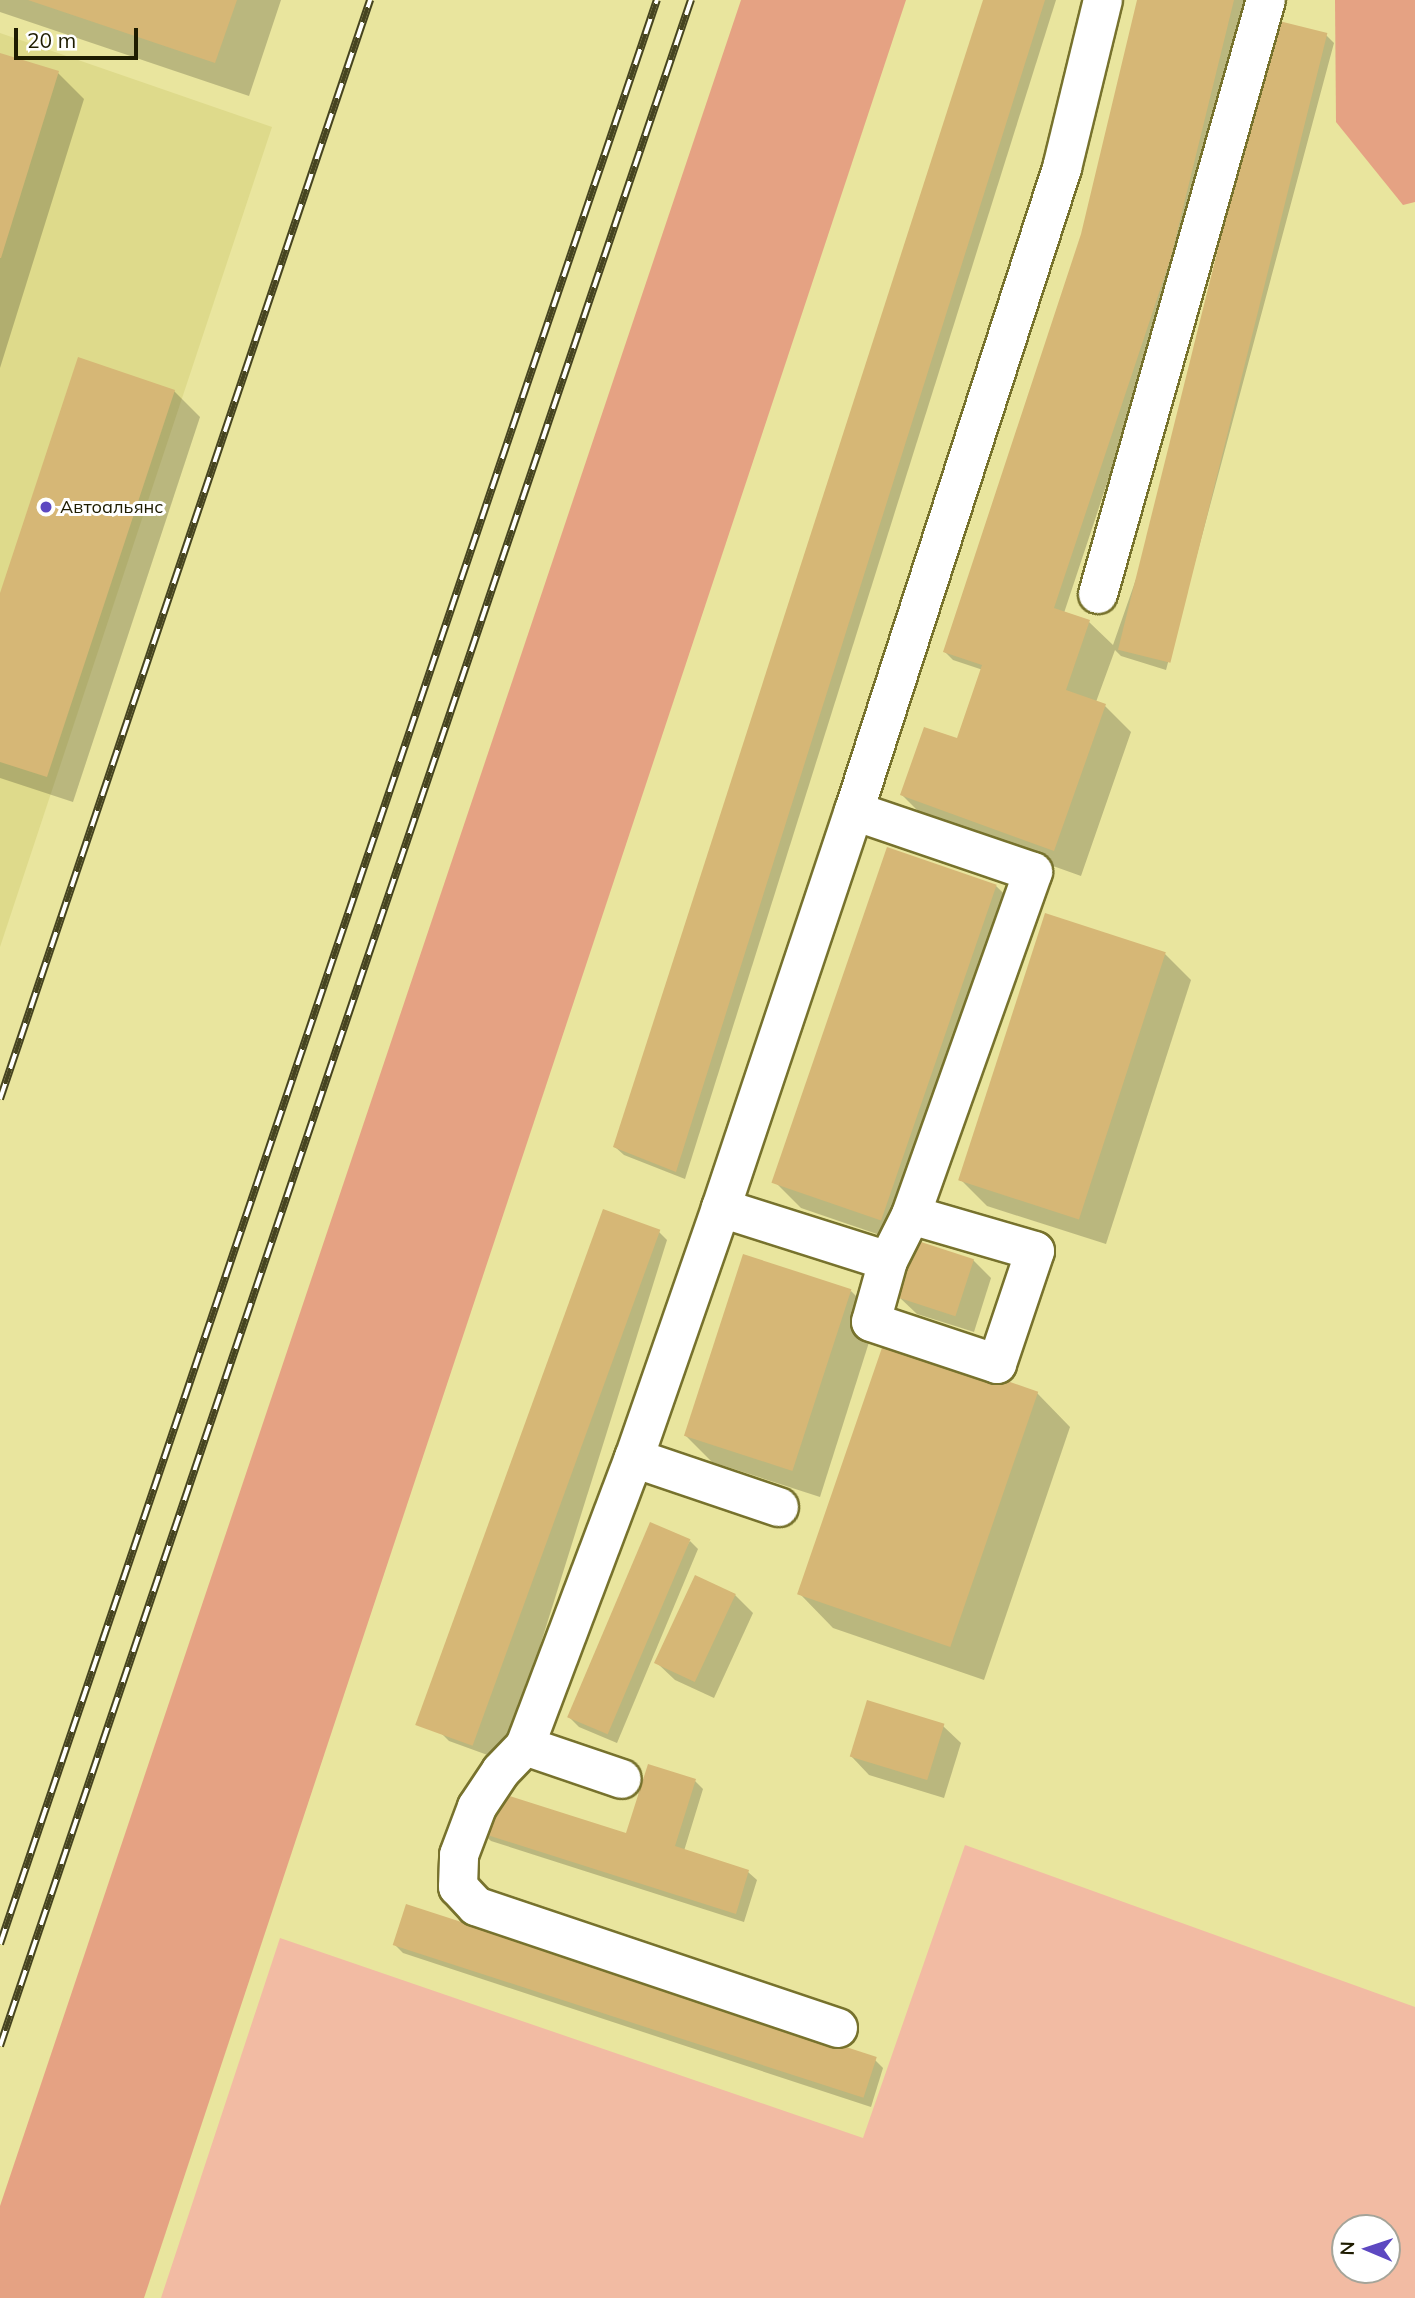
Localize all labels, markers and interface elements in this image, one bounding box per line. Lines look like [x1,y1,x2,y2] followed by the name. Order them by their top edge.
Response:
[18,14,142,58] scale bar
[27,27,76,53] text: 20 m
[60,496,163,518] place label: Автоальянс
[38,499,54,515] marker: Автоальянс
[1331,2214,1401,2284] north arrow
[1335,2241,1359,2256] text: N

